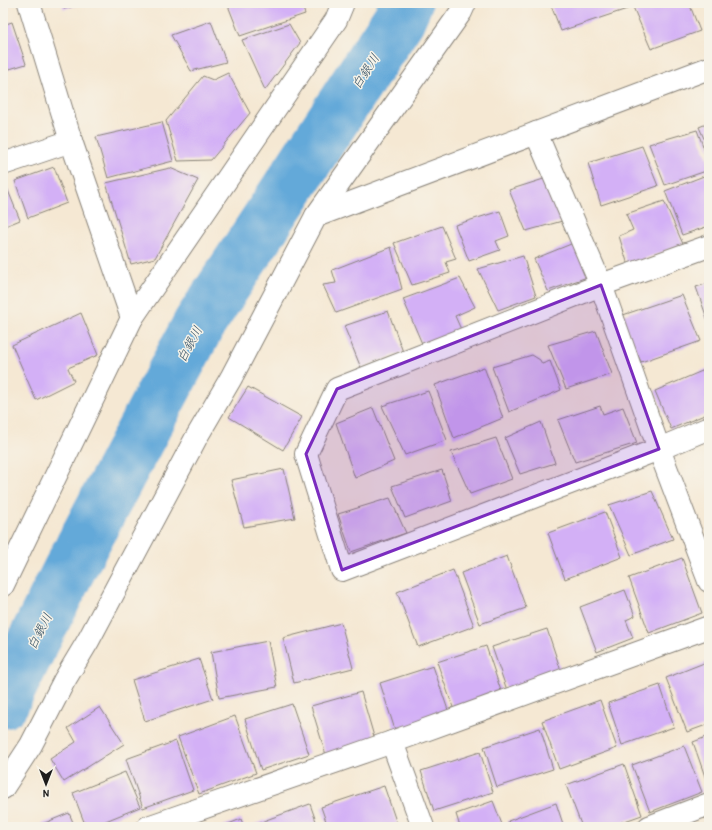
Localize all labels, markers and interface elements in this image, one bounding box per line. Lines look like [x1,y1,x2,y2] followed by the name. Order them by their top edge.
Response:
[347,50,383,92] water label: 白銀川
[172,323,206,365] water label: 白銀川
[22,610,56,652] water label: 白銀川
[26,764,66,804] north arrow
[43,787,49,801] text: N

